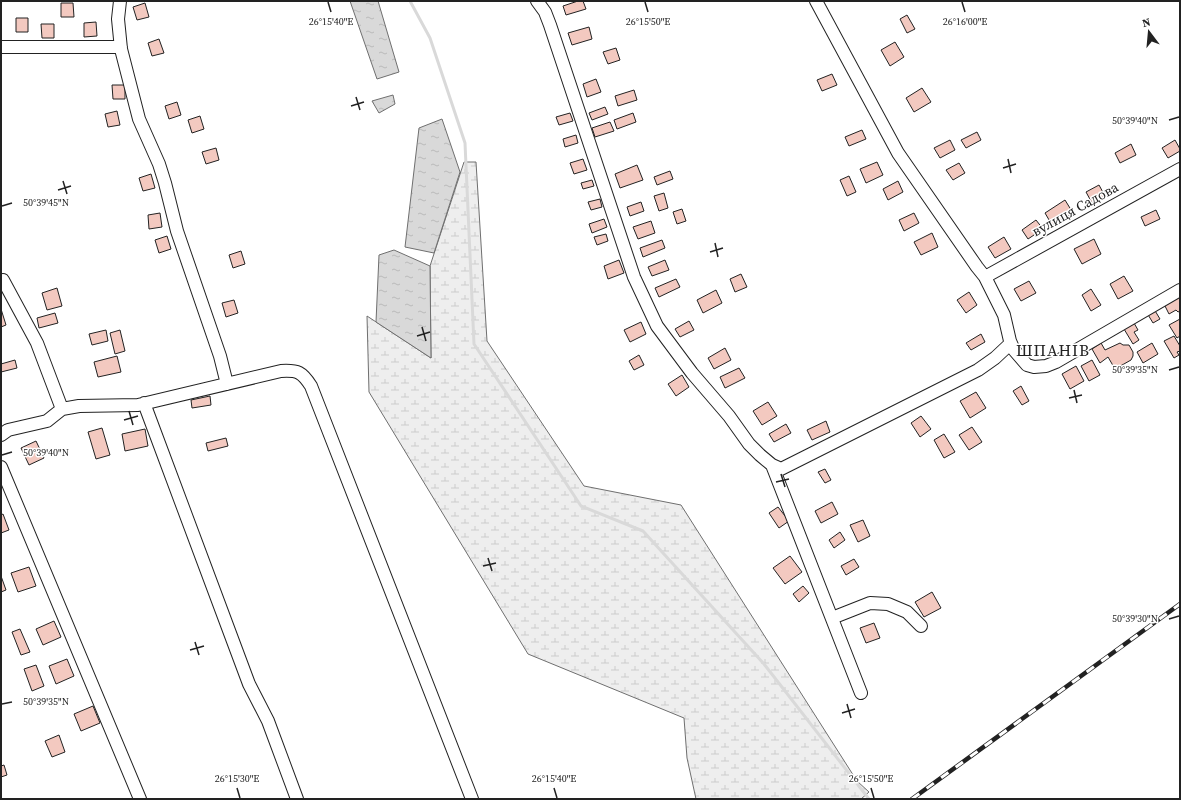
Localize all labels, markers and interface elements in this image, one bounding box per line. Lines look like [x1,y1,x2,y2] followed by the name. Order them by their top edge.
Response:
[1129,12,1169,52] north arrow
[309,15,353,28] text: 26°15'40"E
[626,15,670,28] text: 26°15'50"E
[943,15,987,28] text: 26°16'00"E
[1140,15,1152,31] text: N
[1112,114,1158,127] text: 50°39'40"N
[1028,177,1123,241] street label: вулиця Садова
[23,196,69,209] text: 50°39'45"N
[1016,339,1090,361] district label: ШПАНІВ
[1112,363,1158,376] text: 50°39'35"N
[23,446,69,459] text: 50°39'40"N
[1112,612,1158,625] text: 50°39'30"N
[23,695,69,708] text: 50°39'35"N
[215,772,259,785] text: 26°15'30"E
[532,772,576,785] text: 26°15'40"E
[849,772,893,785] text: 26°15'50"E

